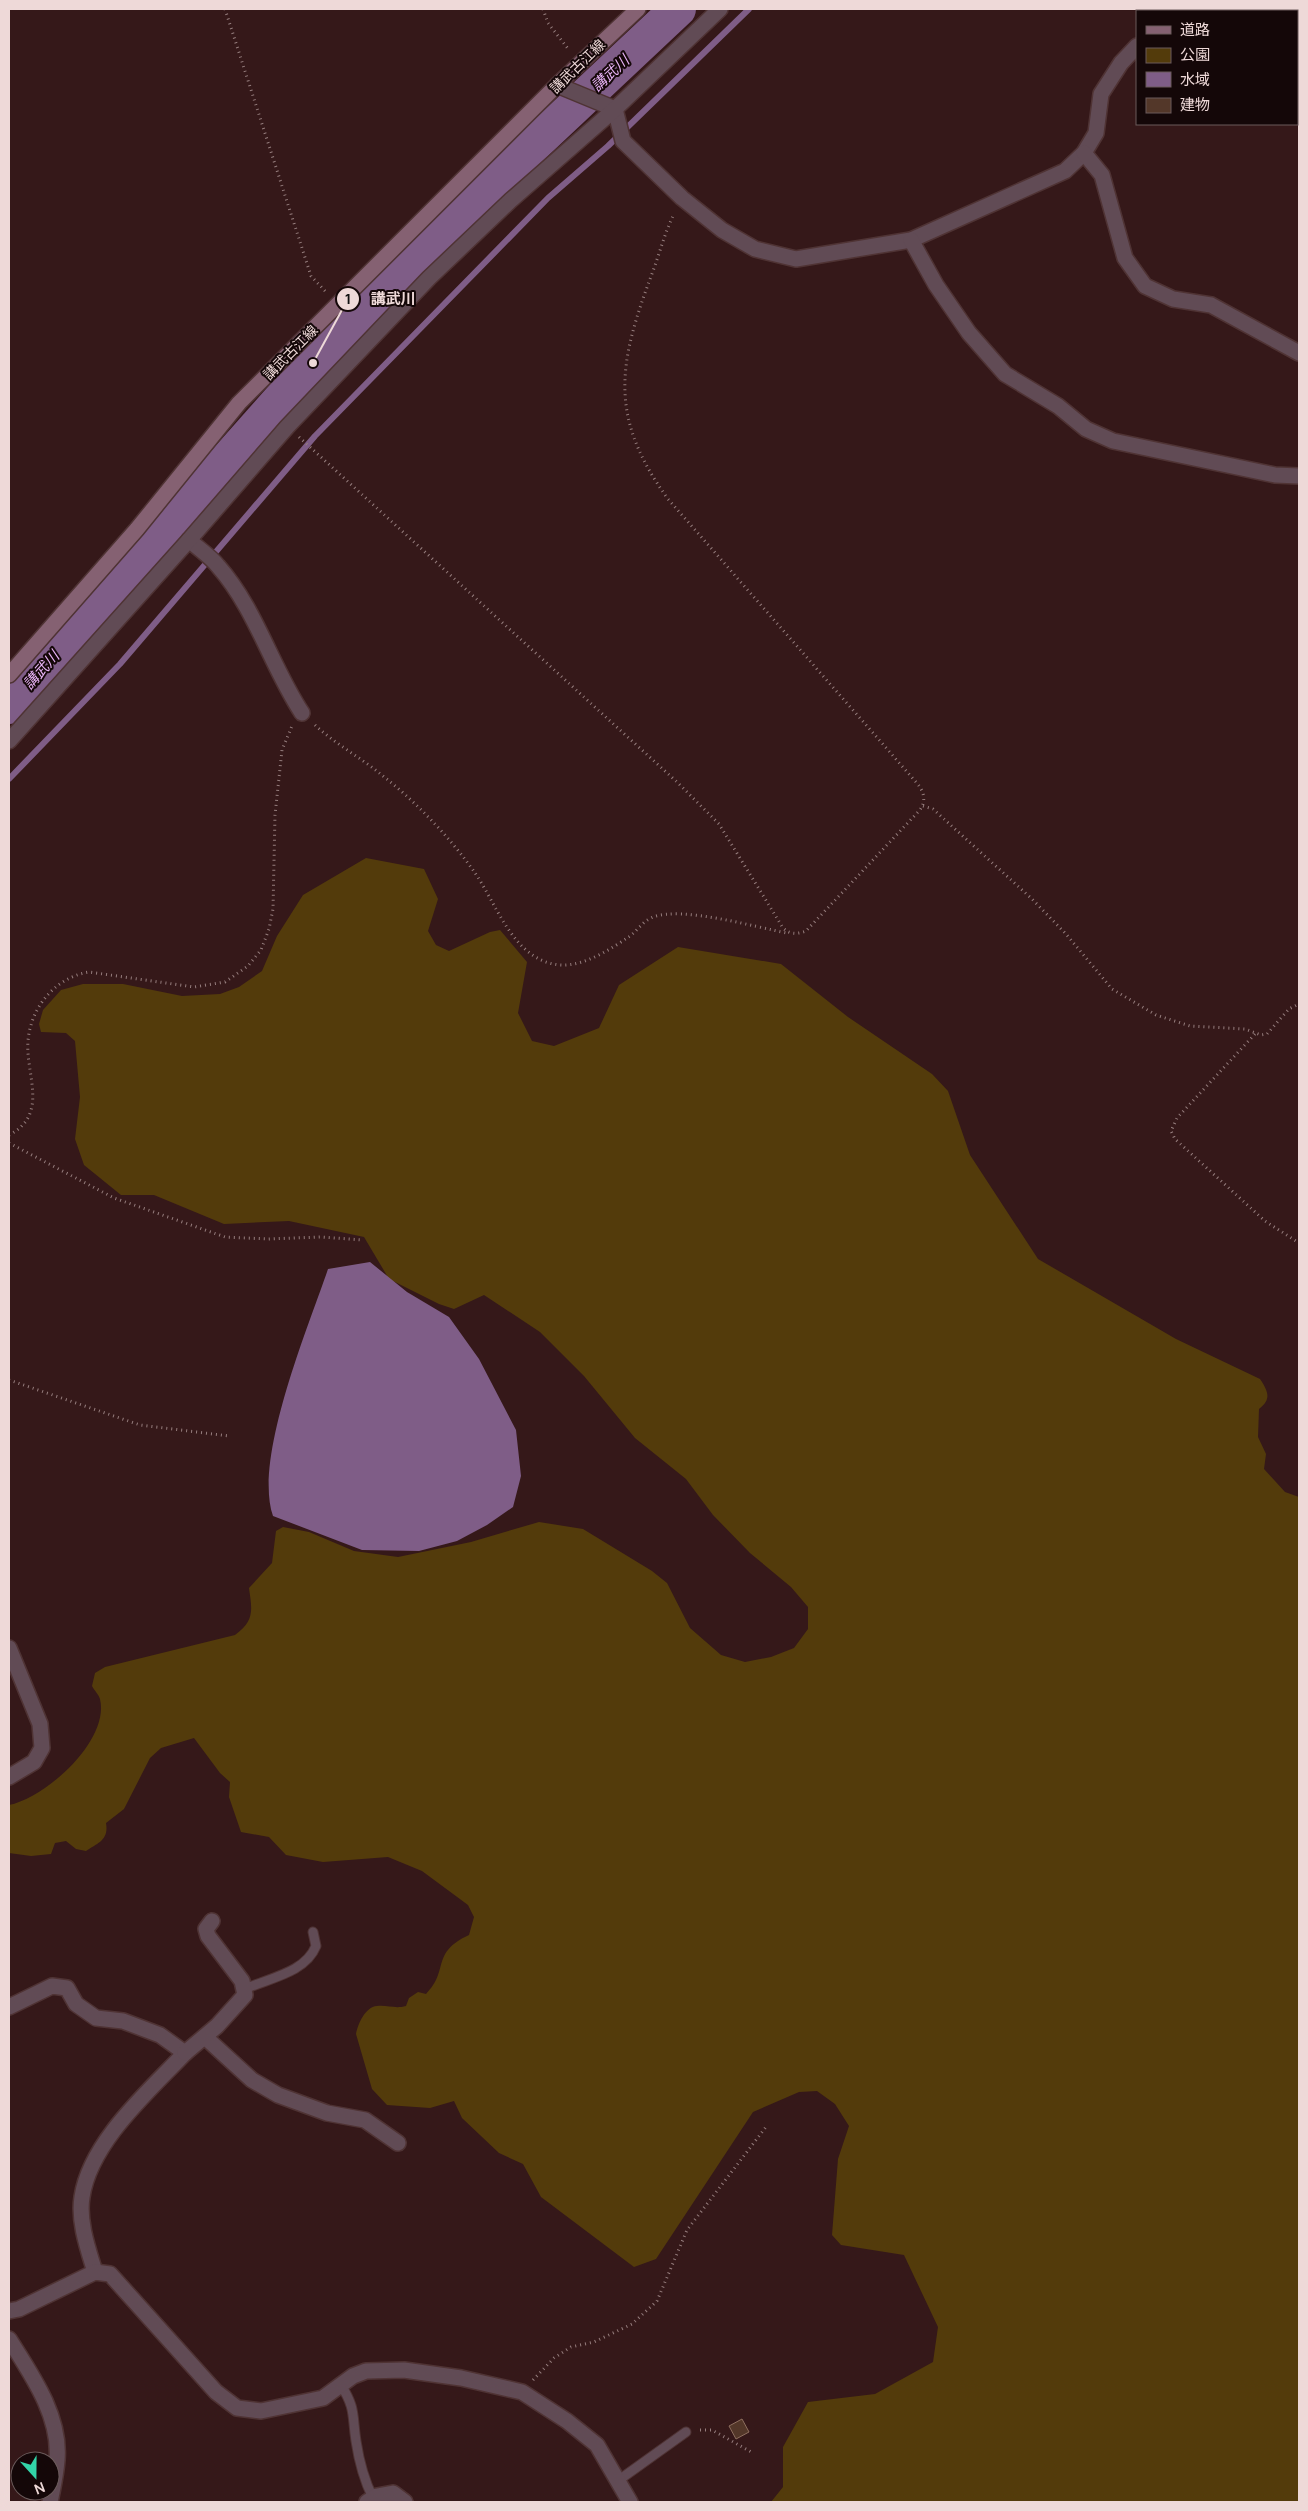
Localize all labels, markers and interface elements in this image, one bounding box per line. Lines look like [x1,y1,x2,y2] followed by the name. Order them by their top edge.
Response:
[1136,10,1298,125] legend
[1180,19,1210,40] text: 道路
[545,35,609,97] street label: 講武古江線
[1180,44,1210,65] text: 公園
[586,49,635,96] water label: 講武川
[1180,69,1210,90] text: 水域
[1180,94,1210,115] text: 建物
[336,284,426,314] callout: 講武川
[345,288,351,309] text: 1
[370,288,416,309] text: 講武川
[259,321,321,383] street label: 講武古江線
[18,645,65,694] water label: 講武川
[10,2451,60,2501] north arrow
[32,2478,48,2499] text: N

